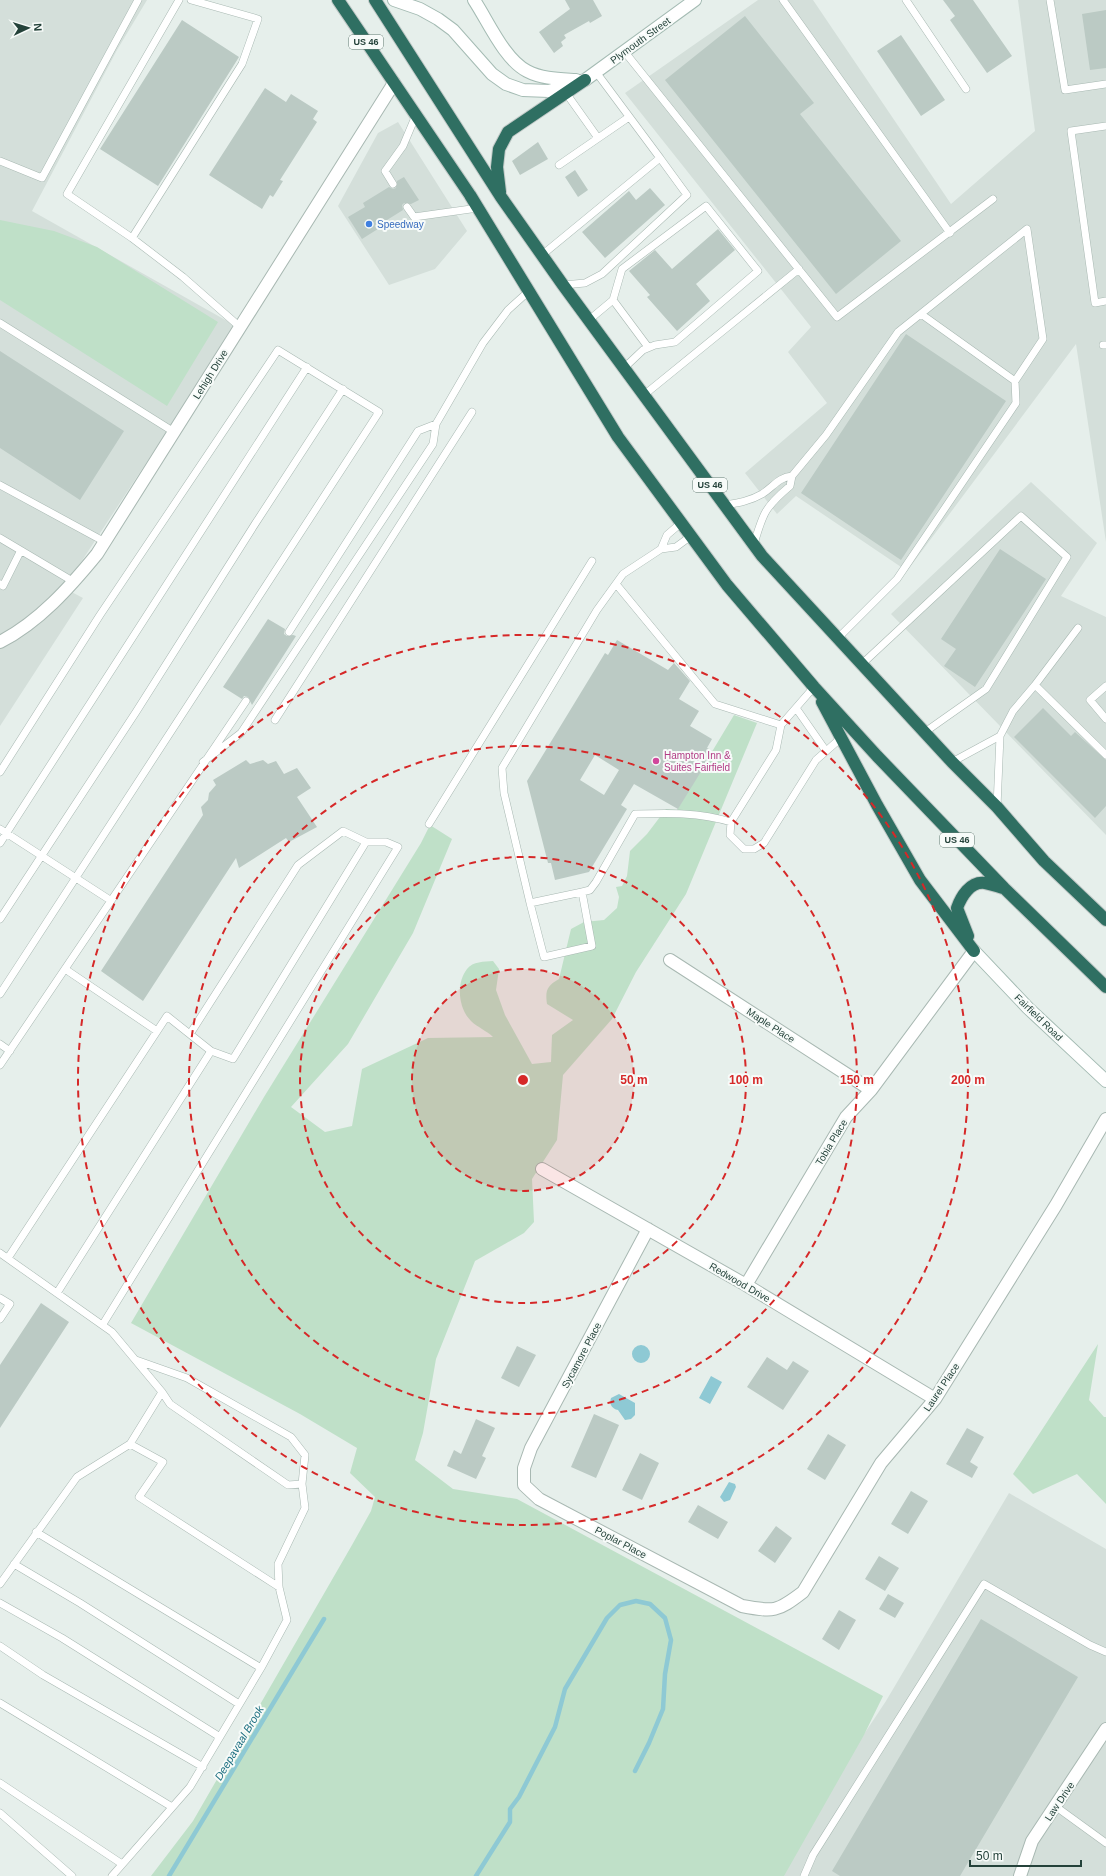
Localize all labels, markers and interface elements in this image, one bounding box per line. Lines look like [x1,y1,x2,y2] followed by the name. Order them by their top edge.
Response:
[8,8,48,48] north arrow
[608,15,672,66] street label: Plymouth Street
[32,23,44,32] text: N
[349,35,383,49] road number: US 46
[364,219,374,229] marker: Speedway
[377,219,424,230] place label: Speedway
[191,347,230,401] street label: Lehigh Drive
[693,478,727,492] road number: US 46
[664,750,731,773] place label: Hampton Inn & Suites Fairfield
[651,756,661,766] marker: Hampton Inn & Suites Fairfield
[940,833,974,847] road number: US 46
[1012,992,1065,1043] street label: Fairfield Road
[745,1006,797,1045] street label: Maple Place
[516,1073,530,1087] centre of rings
[620,1073,648,1087] text: 50 m
[729,1073,763,1087] text: 100 m
[840,1073,874,1087] text: 150 m
[951,1073,985,1087] text: 200 m
[813,1117,850,1167] street label: Tobia Place
[707,1261,772,1305] street label: Redwood Drive
[559,1320,604,1390] street label: Sycamore Place
[921,1361,962,1413] street label: Laurel Place
[593,1524,649,1561] street label: Poplar Place
[212,1703,266,1782] water label: Deepavaal Brook
[1042,1779,1077,1823] street label: Law Drive
[970,1842,1081,1868] scale bar
[976,1849,1003,1863] text: 50 m

